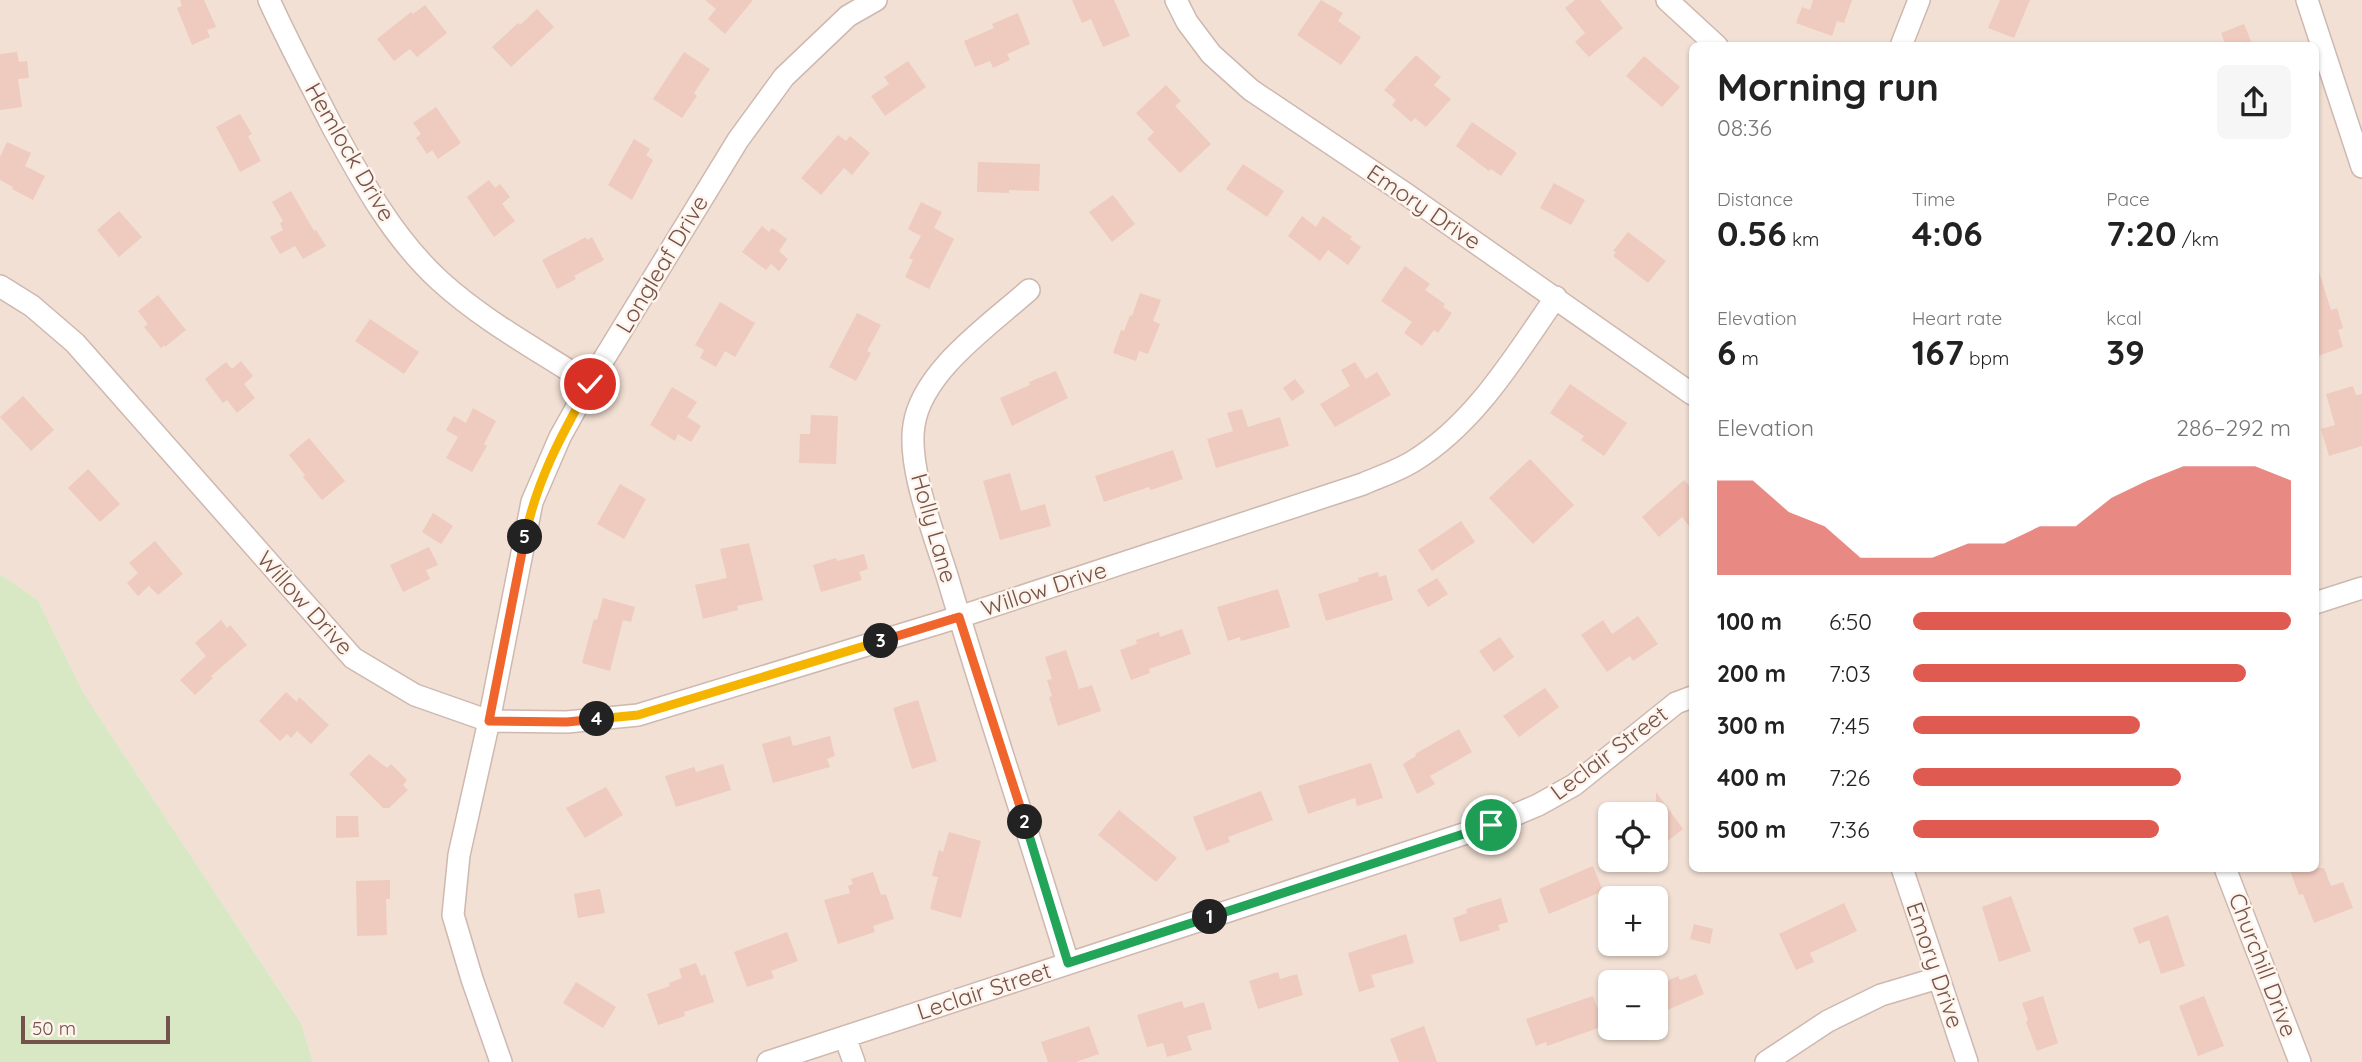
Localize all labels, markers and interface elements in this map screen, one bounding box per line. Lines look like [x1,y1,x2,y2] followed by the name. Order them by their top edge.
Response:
[1717,63,1939,111] text: Morning run
[2217,65,2291,139] button: share
[299,77,402,226] street label: Hemlock Drive
[1717,113,1772,142] text: 08:36
[1362,158,1487,255] street label: Emory Drive
[1717,187,1793,211] text: Distance
[1912,187,1955,211] text: Time
[2106,187,2150,211] text: Pace
[609,190,714,338] street label: Longleaf Drive
[1717,211,1787,255] text: 0.56
[1912,211,1983,255] text: 4:06
[2106,211,2177,255] text: 7:20
[1787,227,1819,251] text: km
[2177,227,2219,251] text: /km
[1717,306,1797,330] text: Elevation
[1912,306,2002,330] text: Heart rate
[2106,306,2142,330] text: kcal
[1717,330,1736,374] text: 6
[1912,330,1964,374] text: 167
[2106,330,2145,374] text: 39
[1736,346,1759,370] text: m
[1964,346,2009,370] text: bpm
[560,354,620,414] pin
[571,365,609,403] icon: check
[1717,413,1814,442] text: Elevation
[2176,413,2291,442] text: 286–292 m
[905,470,964,586] street label: Holly Lane
[508,520,542,554] pin: 5
[519,524,530,548] text: 5
[251,545,360,661] street label: Willow Drive
[977,555,1110,622] street label: Willow Drive
[1717,607,1782,636] text: 100 m
[1829,607,1872,636] text: 6:50
[864,624,898,658] pin: 3
[875,628,886,652] text: 3
[1717,659,1786,688] text: 200 m
[1829,659,1871,688] text: 7:03
[1544,699,1673,806] street label: Leclair Street
[580,702,614,736] pin: 4
[591,706,602,730] text: 4
[1717,711,1785,740] text: 300 m
[1829,711,1870,740] text: 7:45
[1717,763,1786,792] text: 400 m
[1829,763,1870,792] text: 7:26
[1461,795,1521,855] pin
[1598,802,1668,1040] map controls
[1598,802,1668,872] button: locate
[1007,804,1042,840] pin: 2
[1472,806,1510,844] icon: arrive
[1019,809,1030,833] text: 2
[1717,815,1786,844] text: 500 m
[1829,815,1870,844] text: 7:36
[1598,886,1668,956] button: +
[2223,889,2304,1041] street label: Churchill Drive
[1900,898,1971,1032] street label: Emory Drive
[1192,900,1228,934] pin: 1
[1206,904,1213,928] text: 1
[913,955,1055,1026] street label: Leclair Street
[1598,970,1668,1040] button: −
[21,1013,170,1045] scale bar
[32,1016,76,1040] text: 50 m

